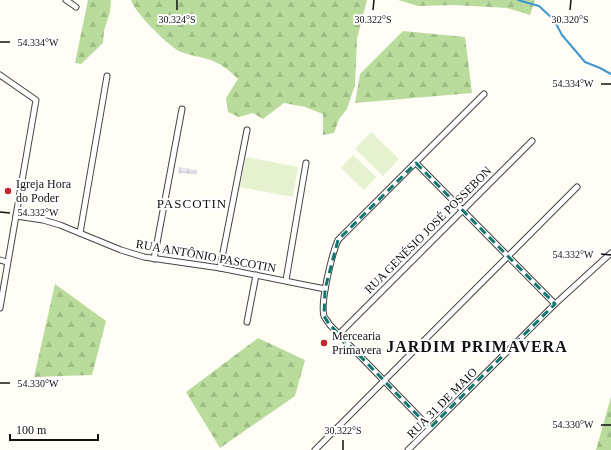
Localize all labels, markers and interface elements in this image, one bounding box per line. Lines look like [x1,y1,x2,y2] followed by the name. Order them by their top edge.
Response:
[158,14,196,25] text: 30.324°S
[354,14,392,25] text: 30.322°S
[551,14,589,25] text: 30.320°S
[18,37,59,48] text: 54.334°W
[553,78,594,89] text: 54.334°W
[362,163,495,296] street label: RUA GENÉSIO JOSÉ POSSEBON
[16,177,72,205] place label: Igreja Hora do Poder
[3,186,13,196] marker: Igreja Hora do Poder
[157,196,227,211] district label: PASCOTIN
[18,207,59,218] text: 54.332°W
[135,237,278,275] street label: RUA ANTÔNIO PASCOTIN
[553,249,594,260] text: 54.332°W
[332,329,382,357] place label: Mercearia Primavera
[319,338,329,348] marker: Mercearia Primavera
[386,338,568,355] district label: JARDIM PRIMAVERA
[404,365,480,441] street label: RUA 31 DE MAIO
[18,378,59,389] text: 54.330°W
[10,416,98,442] scale bar
[553,419,594,430] text: 54.330°W
[16,423,47,437] text: 100 m
[324,425,362,436] text: 30.322°S

